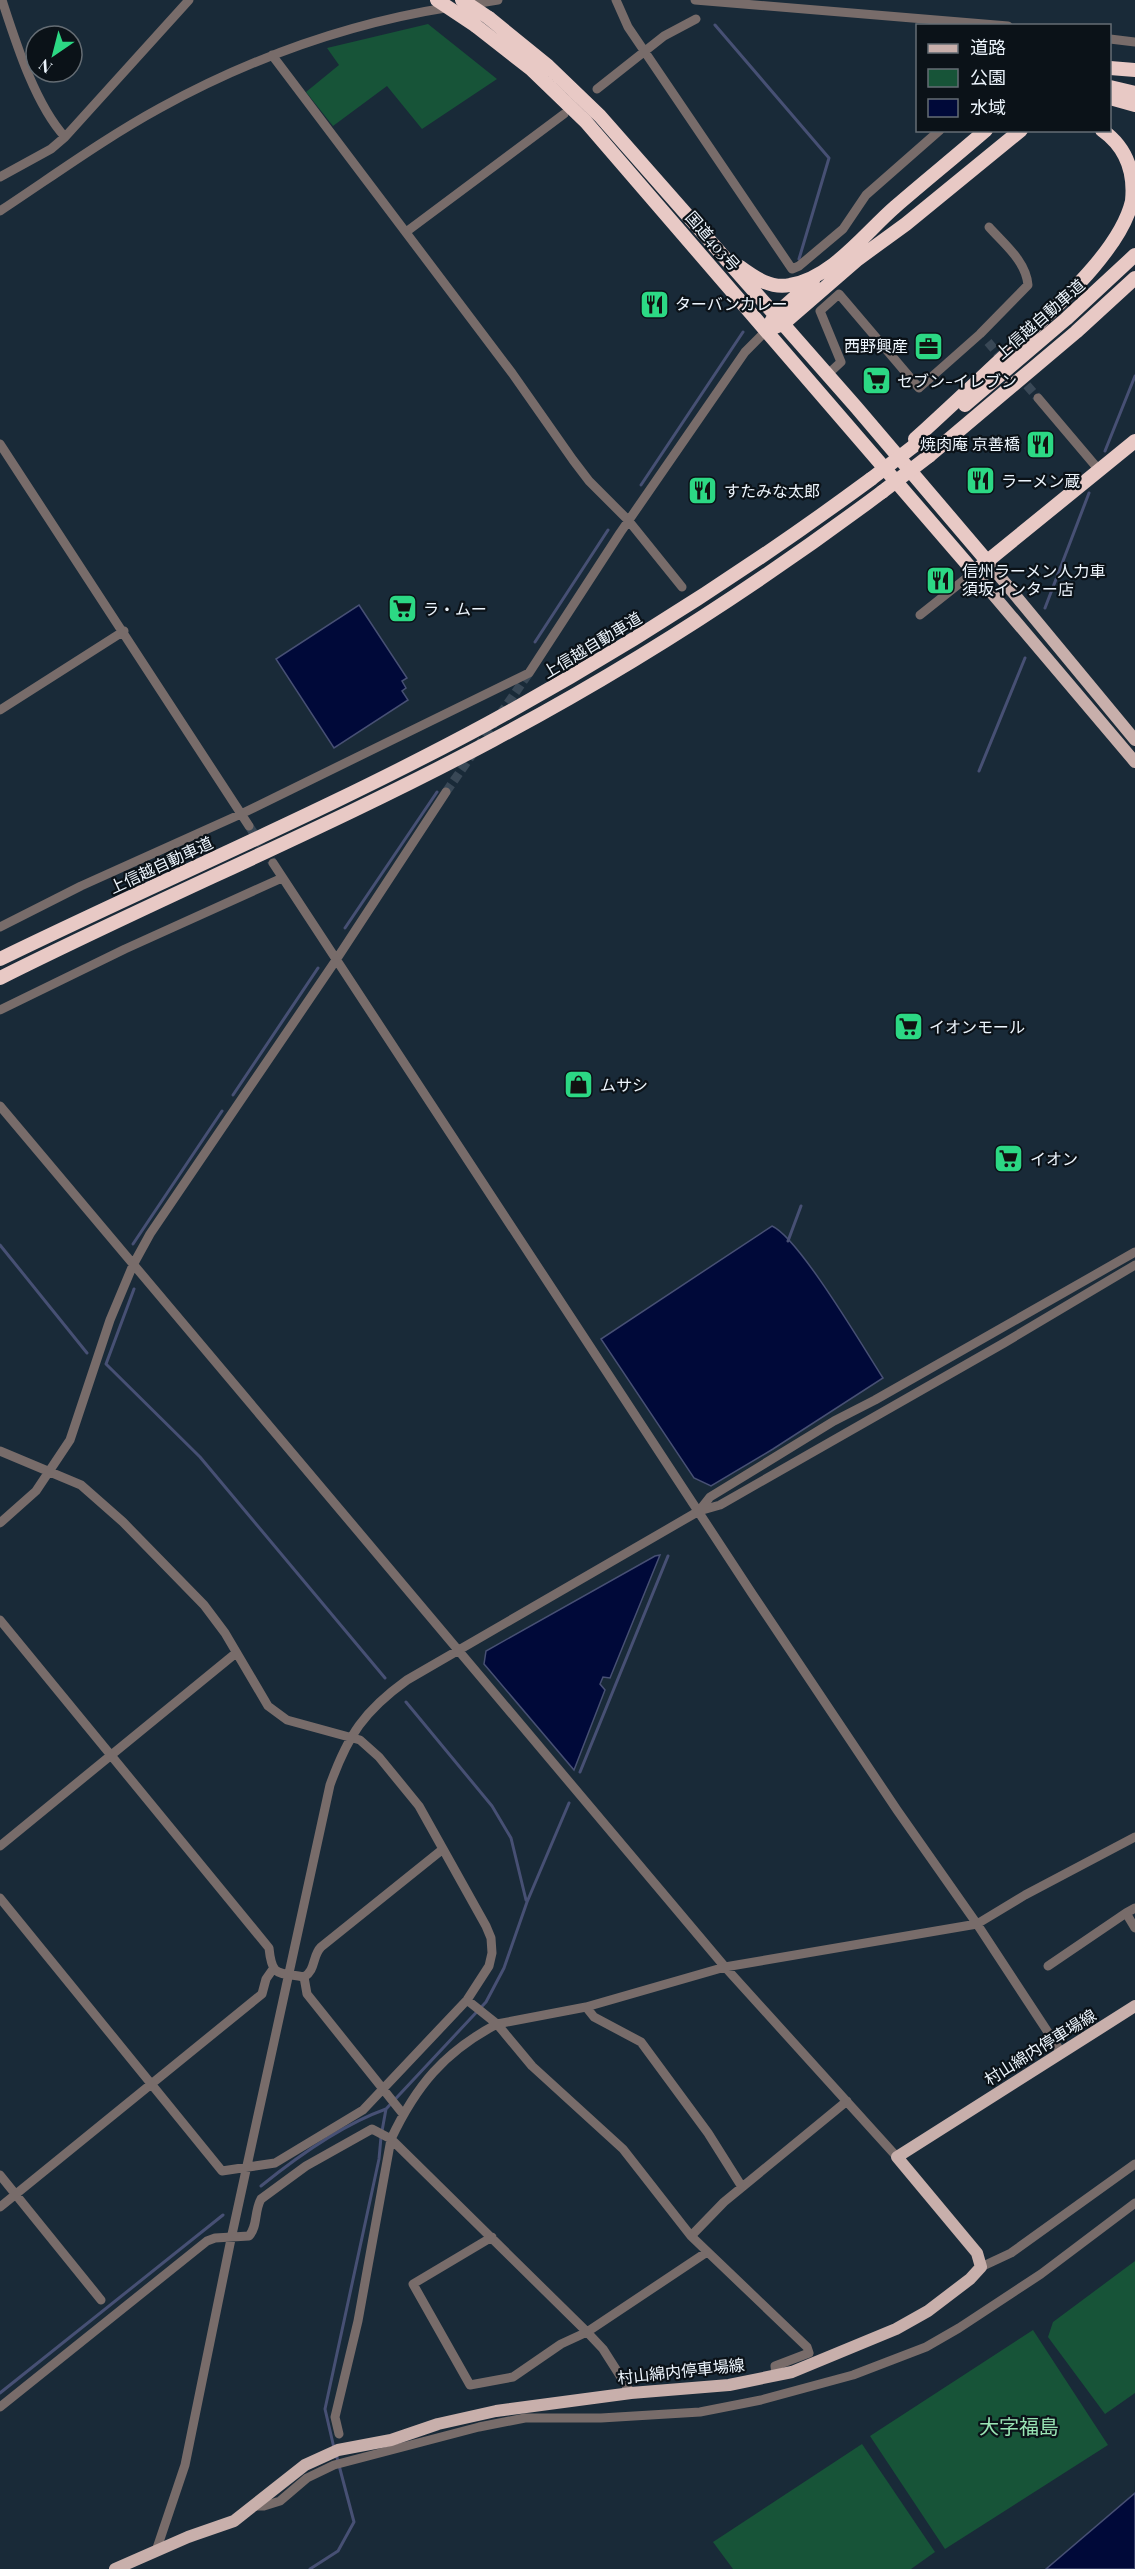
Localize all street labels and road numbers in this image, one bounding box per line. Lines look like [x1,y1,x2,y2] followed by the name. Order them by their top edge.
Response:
[682,206,745,275] street label: 国道403号
[991,274,1089,363] street label: 上信越自動車道
[538,607,645,682] street label: 上信越自動車道
[106,831,216,898] street label: 上信越自動車道
[980,2004,1100,2089] street label: 村山綿内停車場線
[616,2353,746,2388] street label: 村山綿内停車場線

